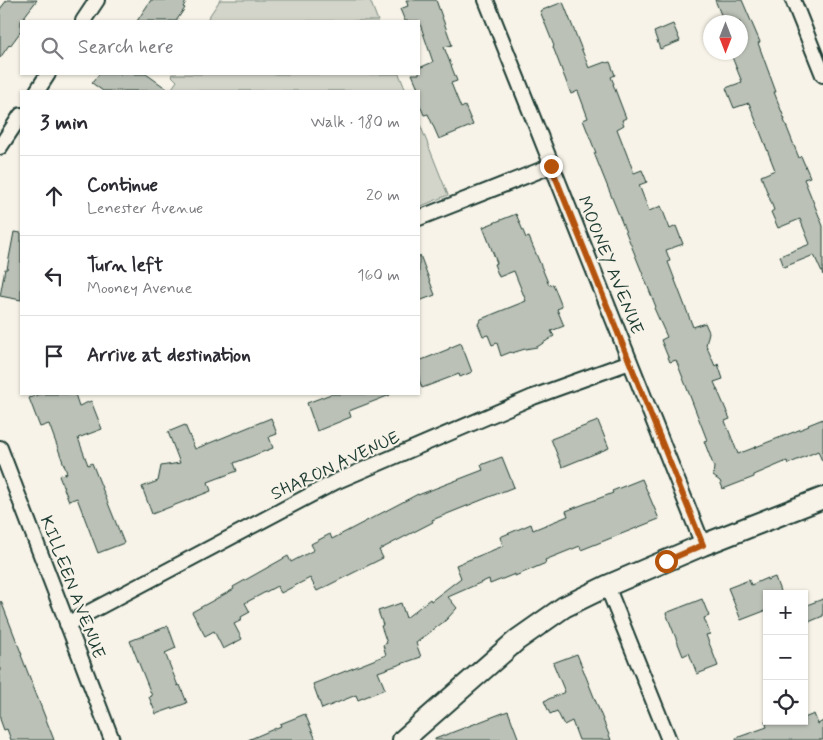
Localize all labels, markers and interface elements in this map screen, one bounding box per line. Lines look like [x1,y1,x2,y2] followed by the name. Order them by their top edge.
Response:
[703,15,748,60] north arrow
[20,20,420,75] search box
[38,34,66,62] icon: search
[78,35,174,60] text: Search here
[40,109,88,137] text: 3 min
[311,112,400,133] text: Walk · 180 m
[540,155,563,178] route end
[87,173,158,198] text: Continue
[40,182,68,210] icon: ahead
[366,185,400,206] text: 20 m
[571,193,649,338] street label: MOONEY AVENUE
[87,198,203,219] text: Lenester Avenue
[87,253,163,278] text: Turn left
[40,262,68,290] icon: left
[357,265,400,286] text: 160 m
[87,278,192,299] text: Mooney Avenue
[40,342,68,370] icon: arrive
[87,343,251,368] text: Arrive at destination
[267,425,404,506] street label: SHARON AVENUE
[34,512,110,662] street label: KILLEEN AVENUE
[655,550,678,573] route start
[763,590,808,725] map controls
[763,590,808,635] button: +
[763,635,808,680] button: −
[763,680,808,725] button: locate

